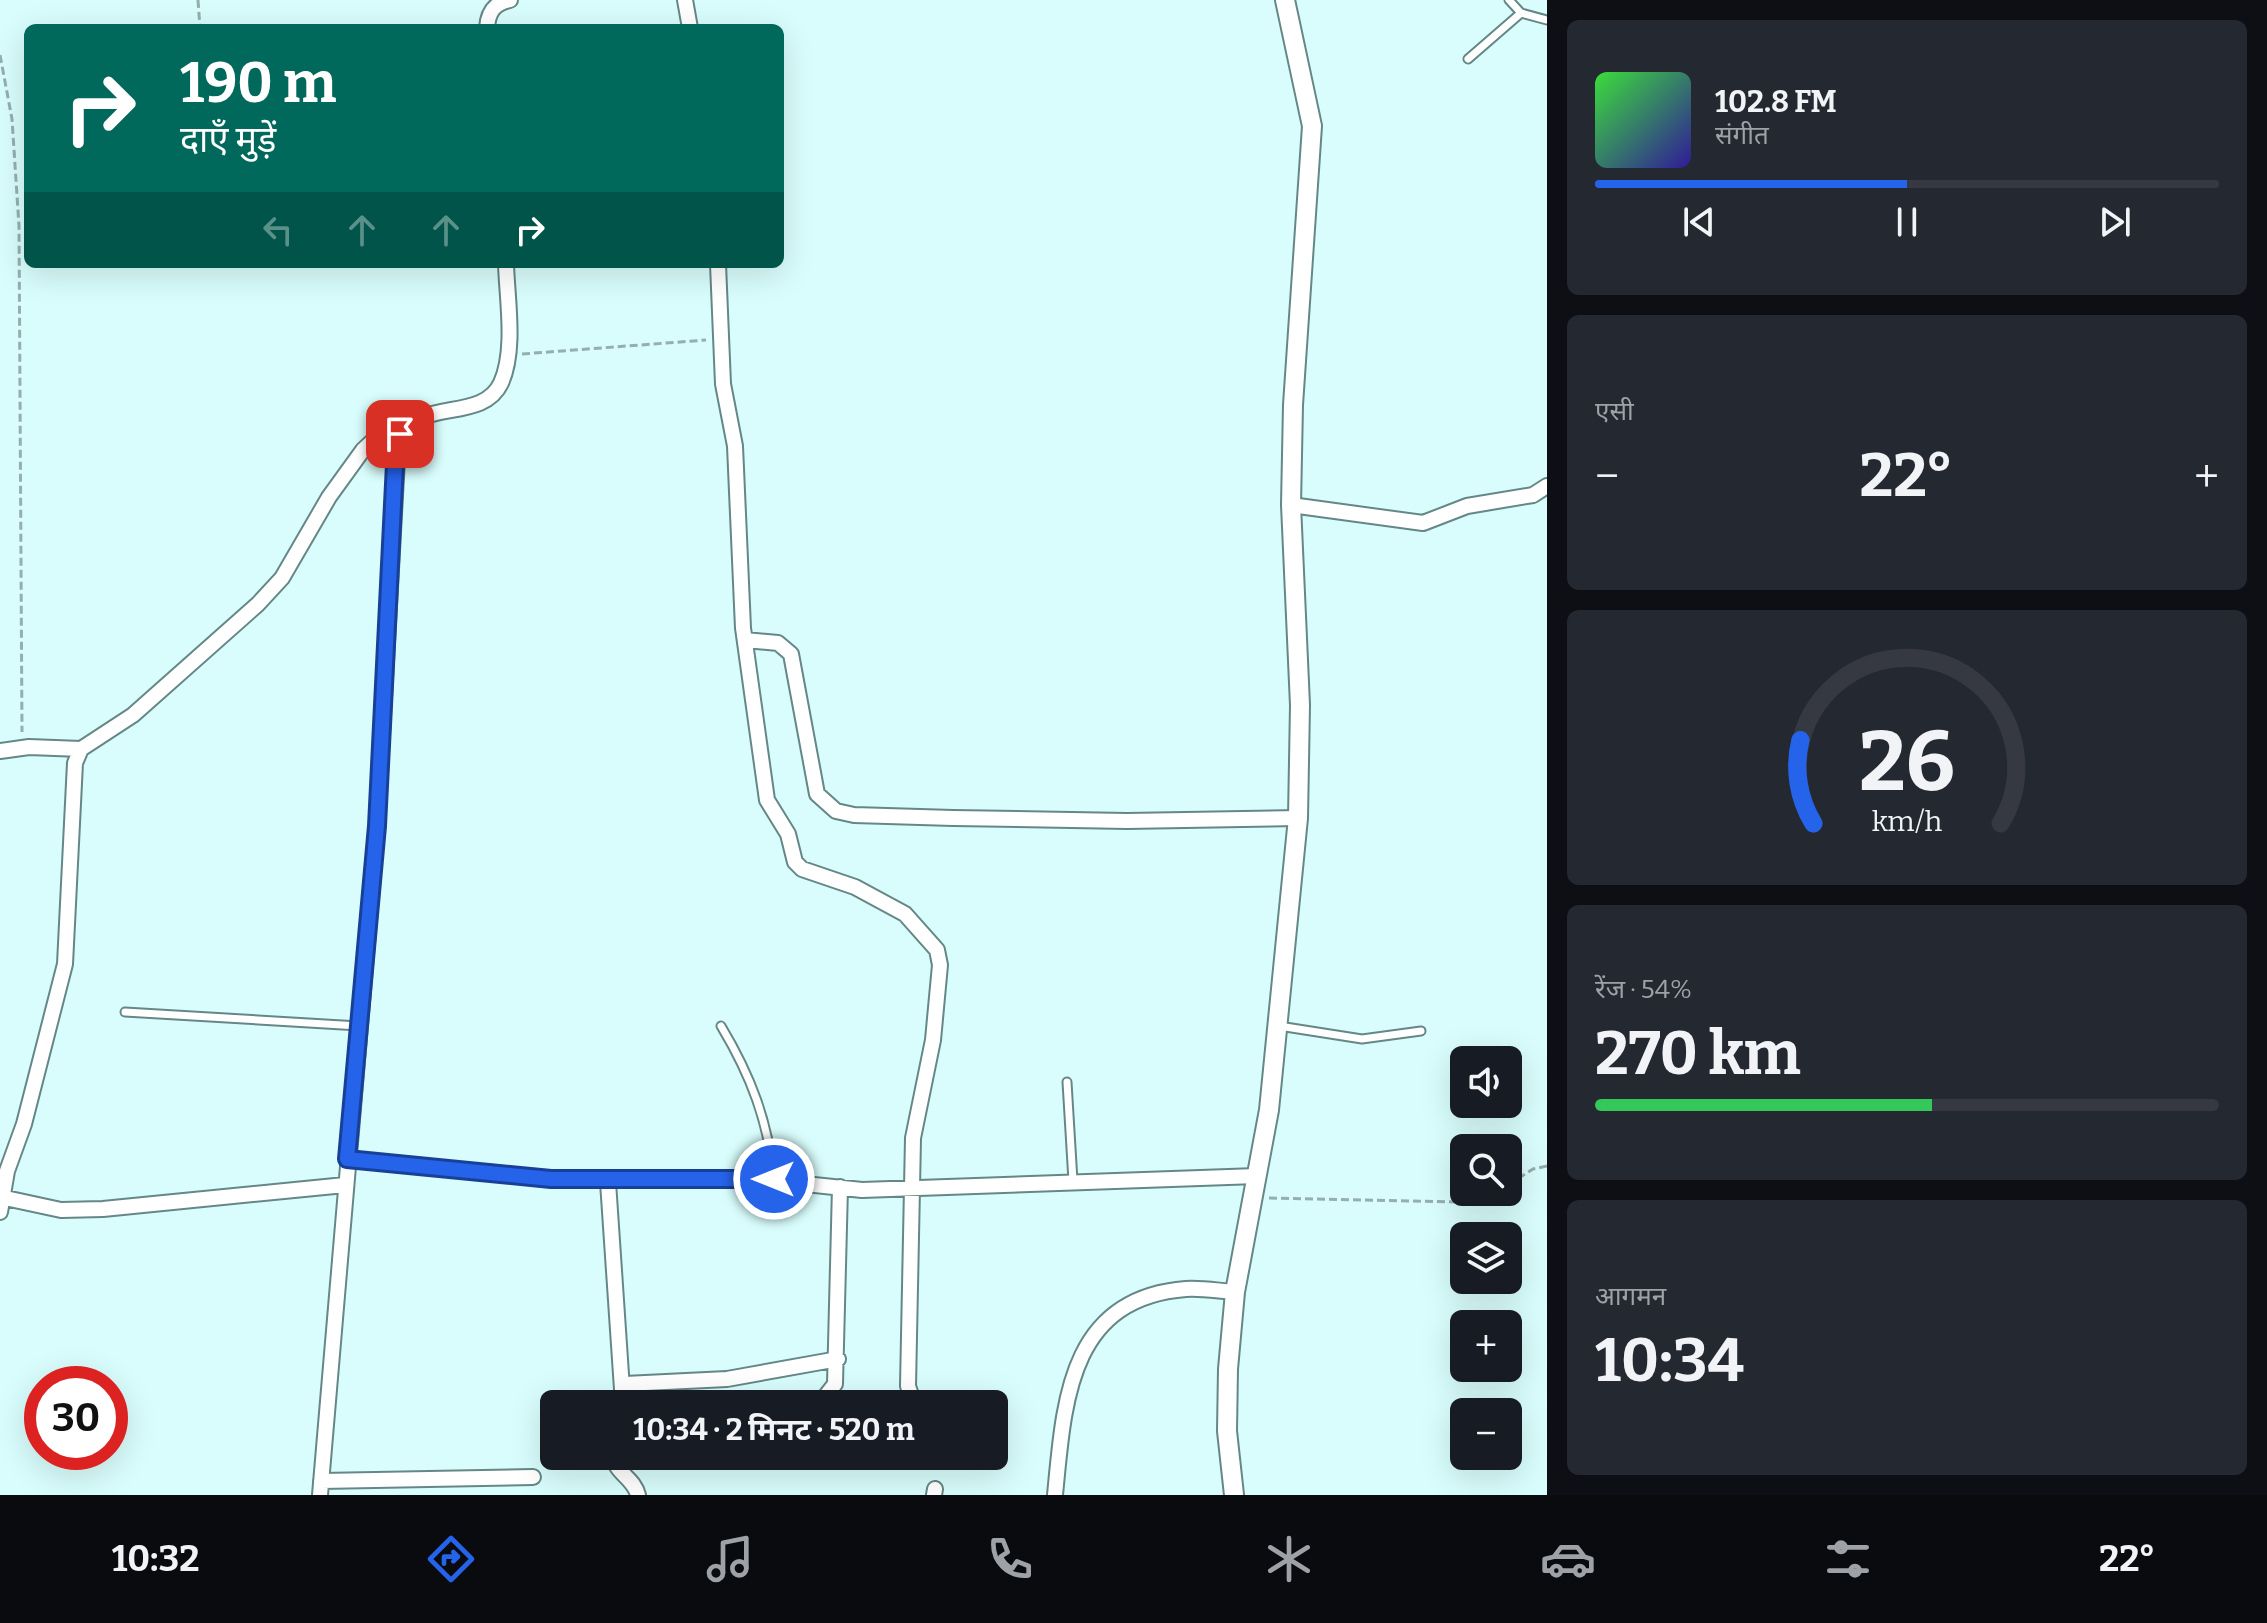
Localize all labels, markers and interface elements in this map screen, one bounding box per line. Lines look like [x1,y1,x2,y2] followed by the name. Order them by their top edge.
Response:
[180,50,336,117] text: 190 m
[48,56,152,160] icon: right
[1715,84,1837,120] text: 102.8 FM
[180,118,276,162] text: दाएँ मुड़ें
[1715,120,1769,151] text: संगीत
[1677,200,1721,244] icon: previous
[1885,200,1929,244] icon: pause
[2093,200,2137,244] icon: next
[256,208,300,252] icon: left
[340,208,384,252] icon: ahead
[424,208,468,252] icon: ahead
[508,208,552,252] icon: right
[1595,396,1634,427] text: एसी
[366,400,434,468] pin
[378,412,422,456] icon: arrive
[1860,440,1954,512] text: 22°
[1595,450,1619,503] text: −
[2194,450,2219,503] text: +
[1859,711,1955,811] text: 26
[1872,804,1943,839] text: km/h
[1595,974,1692,1005] text: रेंज · 54%
[1595,1018,1801,1090] text: 270 km
[1450,1046,1522,1470] map controls
[1450,1046,1522,1118] button: sound
[1450,1134,1522,1206] button: search
[732,1137,816,1221] position arrow
[1450,1222,1522,1294] button: layers
[1595,1281,1666,1312] text: आगमन
[1450,1310,1522,1382] button: +
[1595,1325,1744,1397] text: 10:34
[24,1366,128,1470] speed limit sign: 30
[1450,1398,1522,1470] button: −
[633,1412,915,1448] text: 10:34 · 2 मिनट · 520 m
[423,1531,479,1587] icon: directions
[702,1531,758,1587] icon: music
[982,1531,1038,1587] icon: phone
[1261,1531,1317,1587] icon: climate
[1540,1531,1596,1587] icon: car
[1820,1531,1876,1587] icon: filters
[112,1537,199,1581] text: 10:32
[2099,1537,2155,1581] text: 22°

